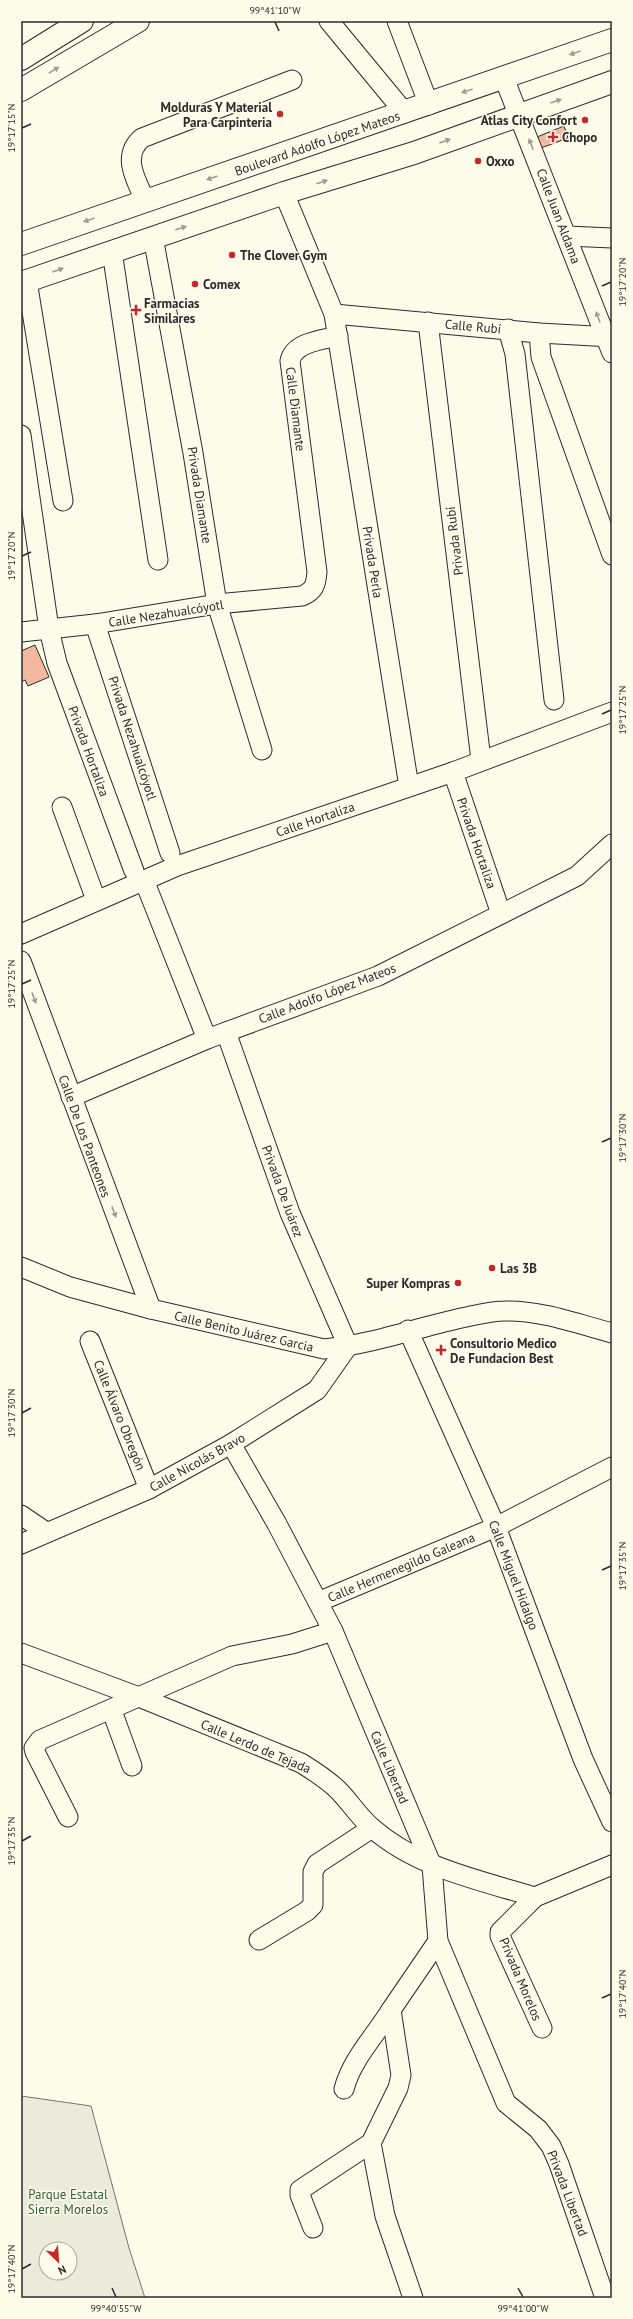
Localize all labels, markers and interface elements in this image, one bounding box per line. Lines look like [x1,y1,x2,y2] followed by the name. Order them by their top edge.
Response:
[249,4,301,17] text: 99°41'10"W
[569,51,581,57] one-way arrow
[48,66,60,73] one-way arrow
[461,89,473,95] one-way arrow
[551,98,563,104] one-way arrow
[161,99,272,131] place label: Molduras Y Material Para Carpinteria
[5,103,18,153] text: 19°17'15"N
[232,107,402,180] street label: Boulevard Adolfo López Mateos
[275,109,285,119] marker: Molduras Y Material Para Carpinteria
[481,112,577,129] place label: Atlas City Confort
[580,115,590,125] marker: Atlas City Confort
[562,129,597,146] place label: Chopo
[547,131,559,143] marker: Chopo
[527,137,533,149] one-way arrow
[440,138,452,144] one-way arrow
[486,153,515,170] place label: Oxxo
[473,156,483,166] marker: Oxxo
[533,166,584,266] street label: Calle Juan Aldama
[205,175,217,181] one-way arrow
[316,179,328,185] one-way arrow
[82,218,94,224] one-way arrow
[175,225,187,231] one-way arrow
[240,247,327,264] place label: The Clover Gym
[227,250,237,260] marker: The Clover Gym
[616,257,629,307] text: 19°17'20"N
[52,267,64,273] one-way arrow
[203,276,241,293] place label: Comex
[190,279,200,289] marker: Comex
[144,295,200,327] place label: Farmacias Similares
[131,305,141,315] marker: Farmacias Similares
[595,310,601,322] one-way arrow
[444,316,502,337] street label: Calle Rubí
[282,366,309,452] street label: Calle Diamante
[183,445,216,545] street label: Privada Diamante
[442,505,467,576] street label: Privada Rubí
[358,525,387,599] street label: Privada Perla
[5,531,18,581] text: 19°17'20"N
[107,596,225,631] street label: Calle Nezahualcóyotl
[104,674,161,803] street label: Privada Nezahualcóyotl
[616,685,629,735] text: 19°17'25"N
[64,704,113,799] street label: Privada Hortaliza
[453,795,500,891] street label: Privada Hortaliza
[274,798,357,841] street label: Calle Hortaliza
[5,959,18,1009] text: 19°17'25"N
[256,959,398,1028] street label: Calle Adolfo López Mateos
[32,992,38,1004] one-way arrow
[54,1073,115,1200] street label: Calle De Los Panteones
[616,1113,629,1163] text: 19°17'30"N
[258,1143,307,1240] street label: Privada De Juárez
[111,1206,117,1218] one-way arrow
[500,1260,537,1277] place label: Las 3B
[487,1263,497,1273] marker: Las 3B
[366,1275,451,1292] place label: Super Kompras
[453,1278,463,1288] marker: Super Kompras
[173,1307,315,1356] street label: Calle Benito Juárez Garcia
[450,1335,557,1367] place label: Consultorio Medico De Fundacion Best
[435,1344,447,1356] marker: Consultorio Medico De Fundacion Best
[90,1357,149,1473] street label: Calle Álvaro Obregón
[5,1388,18,1438] text: 19°17'30"N
[146,1429,248,1496] street label: Calle Nicolás Bravo
[485,1518,542,1633] street label: Calle Miguel Hidalgo
[325,1529,477,1606] street label: Calle Hermenegildo Galeana
[616,1541,629,1591] text: 19°17'35"N
[198,1716,313,1777] street label: Calle Lerdo de Tejada
[367,1728,413,1806] street label: Calle Libertad
[5,1816,18,1866] text: 19°17'35"N
[495,1935,546,2023] street label: Privada Morelos
[616,1969,629,2019] text: 19°17'40"N
[543,2148,592,2239] street label: Privada Libertad
[28,2186,108,2218] park label: Parque Estatal Sierra Morelos
[38,2241,78,2281] north arrow
[5,2244,18,2294] text: 19°17'40"N
[56,2262,68,2278] text: N
[90,2302,142,2315] text: 99°40'55"W
[497,2302,549,2315] text: 99°41'00"W

